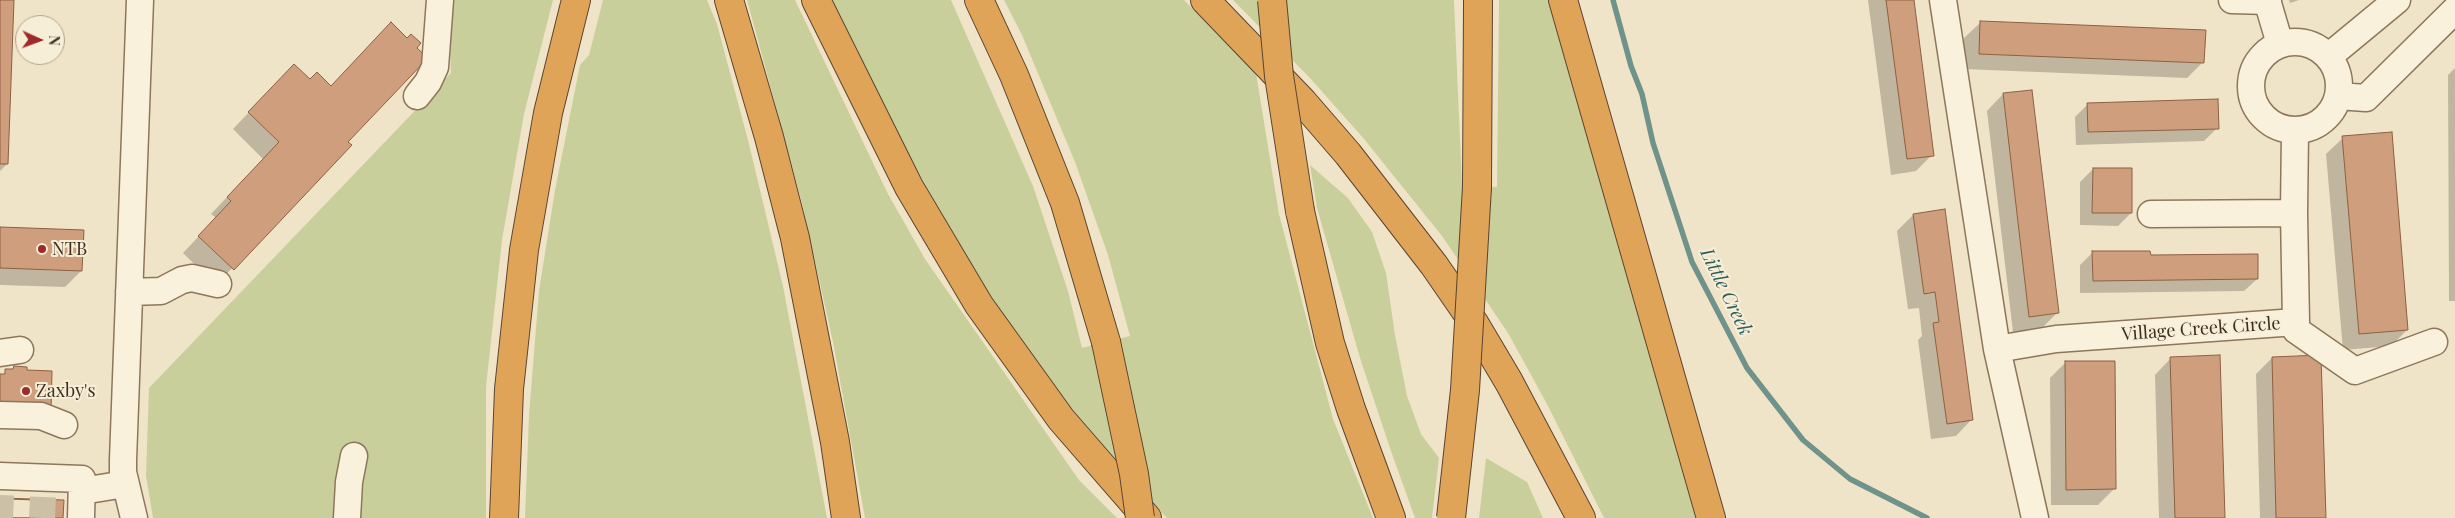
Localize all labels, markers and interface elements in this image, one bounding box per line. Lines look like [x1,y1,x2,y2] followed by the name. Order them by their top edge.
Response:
[15,15,65,65] north arrow
[45,35,64,46] text: N
[52,238,87,260] place label: NTB
[36,243,48,255] marker: NTB
[1695,245,1757,339] water label: Little Creek
[2121,313,2281,345] street label: Village Creek Circle
[36,380,95,402] place label: Zaxby's
[20,385,32,397] marker: Zaxby's

